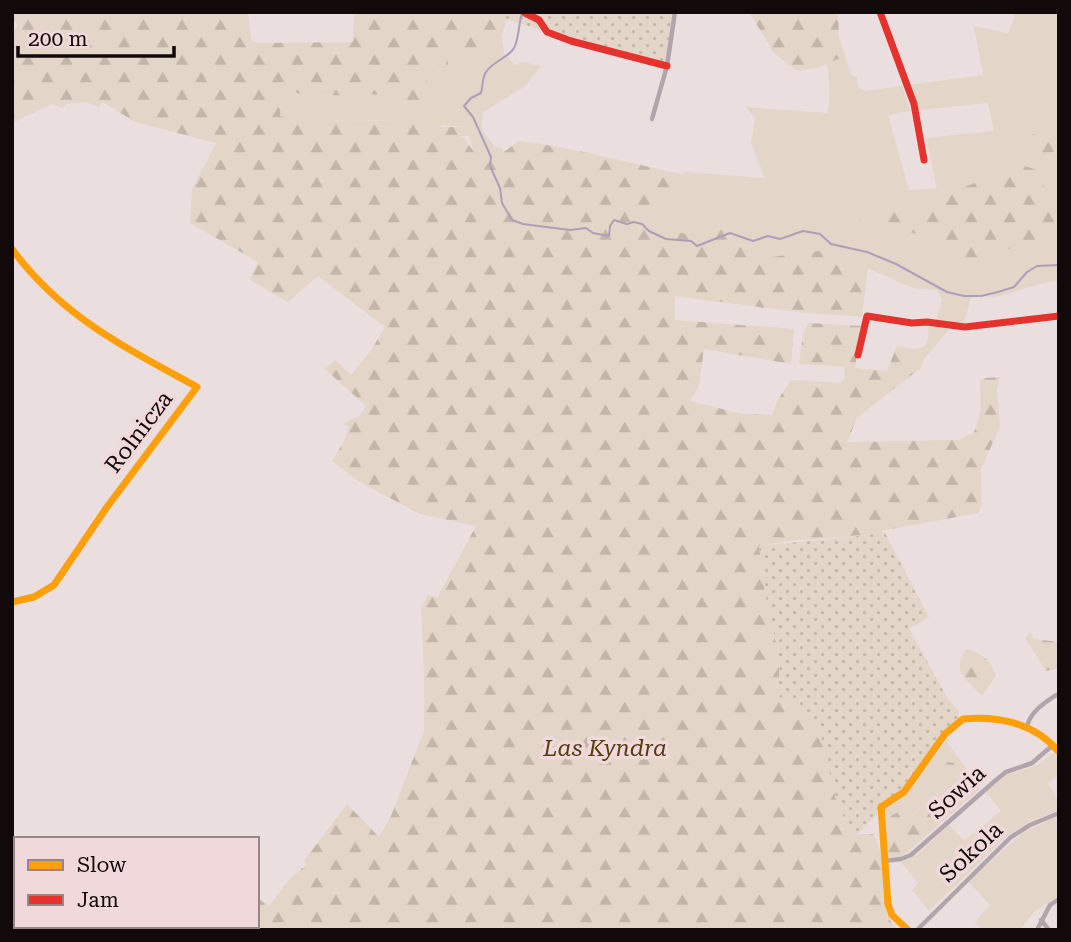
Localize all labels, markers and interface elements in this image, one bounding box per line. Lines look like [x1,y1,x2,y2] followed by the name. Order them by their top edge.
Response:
[18,14,173,58] scale bar
[28,27,88,51] text: 200 m
[100,385,179,478] street label: Rolnicza
[542,735,667,762] park label: Las Kyndra
[923,759,991,825] street label: Sowia
[934,816,1009,888] street label: Sokola
[14,837,259,928] legend
[77,853,127,877] text: Slow
[77,888,119,912] text: Jam

